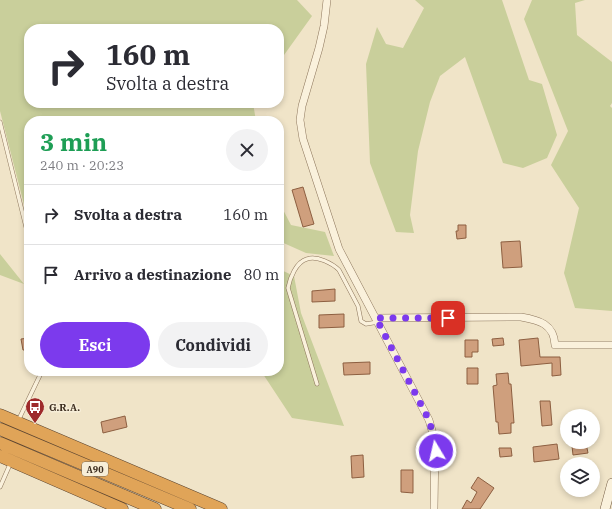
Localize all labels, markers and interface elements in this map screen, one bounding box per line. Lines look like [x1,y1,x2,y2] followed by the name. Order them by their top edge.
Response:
[106,36,190,73] text: 160 m
[40,40,92,92] icon: right
[106,72,229,95] text: Svolta a destra
[40,126,107,158] text: 3 min
[226,129,268,171] button: close
[40,157,124,174] text: 240 m · 20:23
[40,204,62,226] icon: right
[74,205,182,224] text: Svolta a destra
[223,205,268,224] text: 160 m
[40,264,62,286] icon: arrive
[74,265,231,284] text: Arrivo a destinazione
[243,265,279,284] text: 80 m
[431,301,465,335] pin
[437,307,459,329] icon: arrive
[40,322,150,368] button: Esci
[158,322,268,368] button: Condividi
[24,396,46,424] bus stop icon: G.R.A.
[49,401,80,414] place label: G.R.A.
[560,409,600,497] map controls
[560,409,600,449] button: sound
[415,430,457,472] position arrow
[560,457,600,497] button: layers
[82,462,108,476] road number: A90

